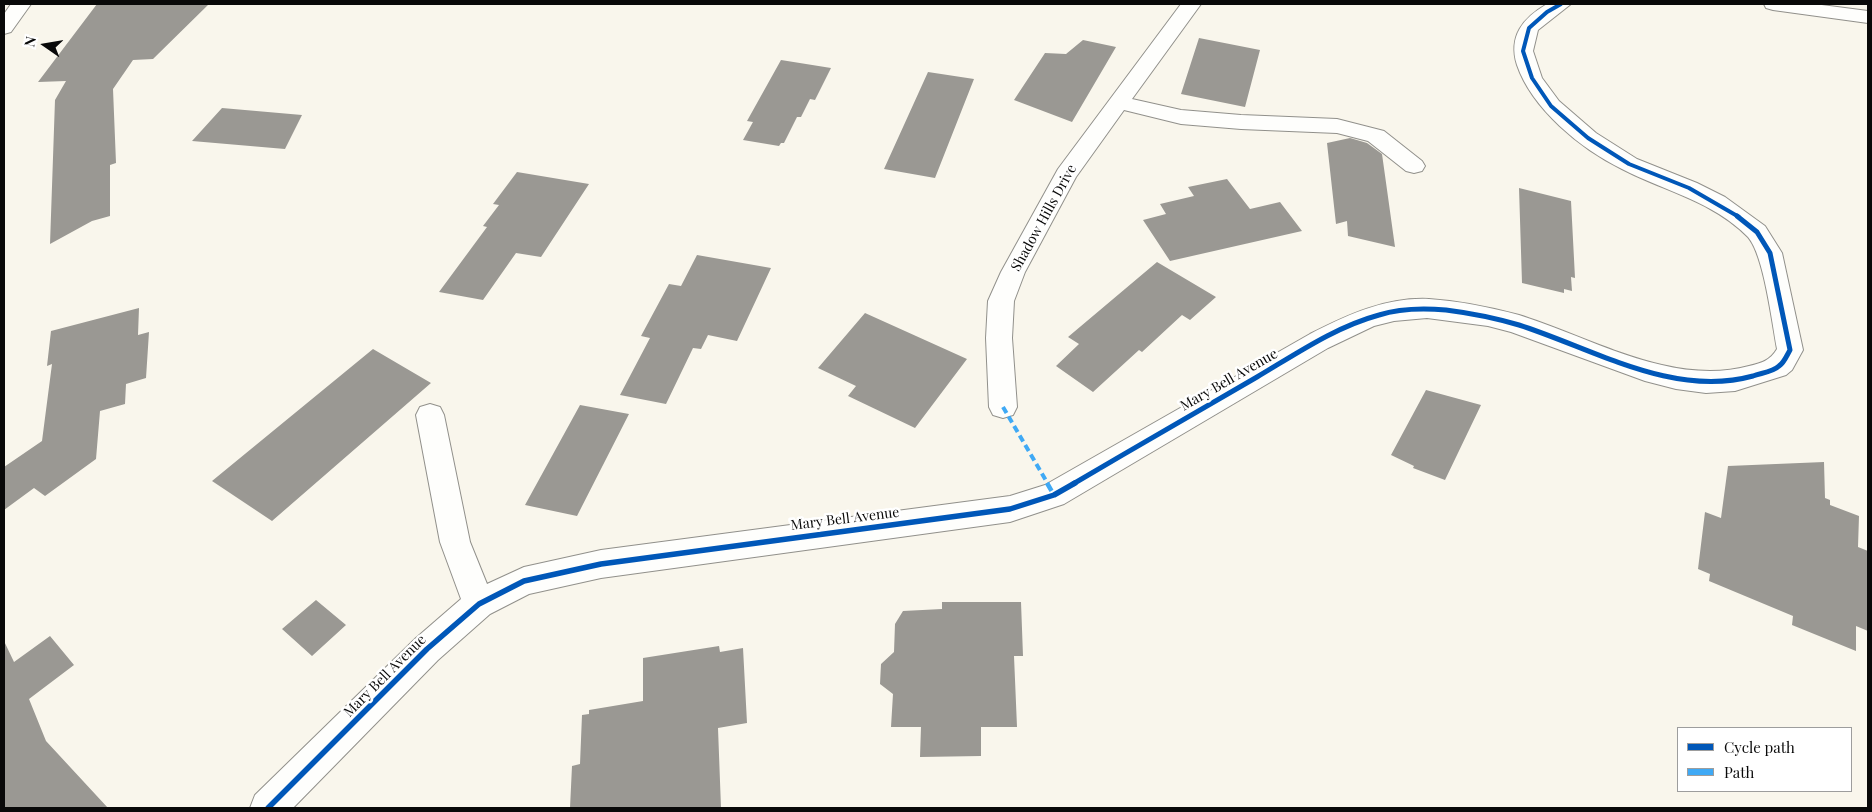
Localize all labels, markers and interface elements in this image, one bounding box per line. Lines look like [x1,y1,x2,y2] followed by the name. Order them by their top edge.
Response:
[20,20,70,70] north arrow
[20,34,40,49] text: N
[1008,162,1080,274] street label: Shadow Hills Drive
[1177,345,1281,415] street label: Mary Bell Avenue
[790,504,900,534] street label: Mary Bell Avenue
[340,631,430,721] street label: Mary Bell Avenue
[1677,727,1852,792] legend
[1724,737,1795,757] text: Cycle path
[1724,762,1754,782] text: Path

